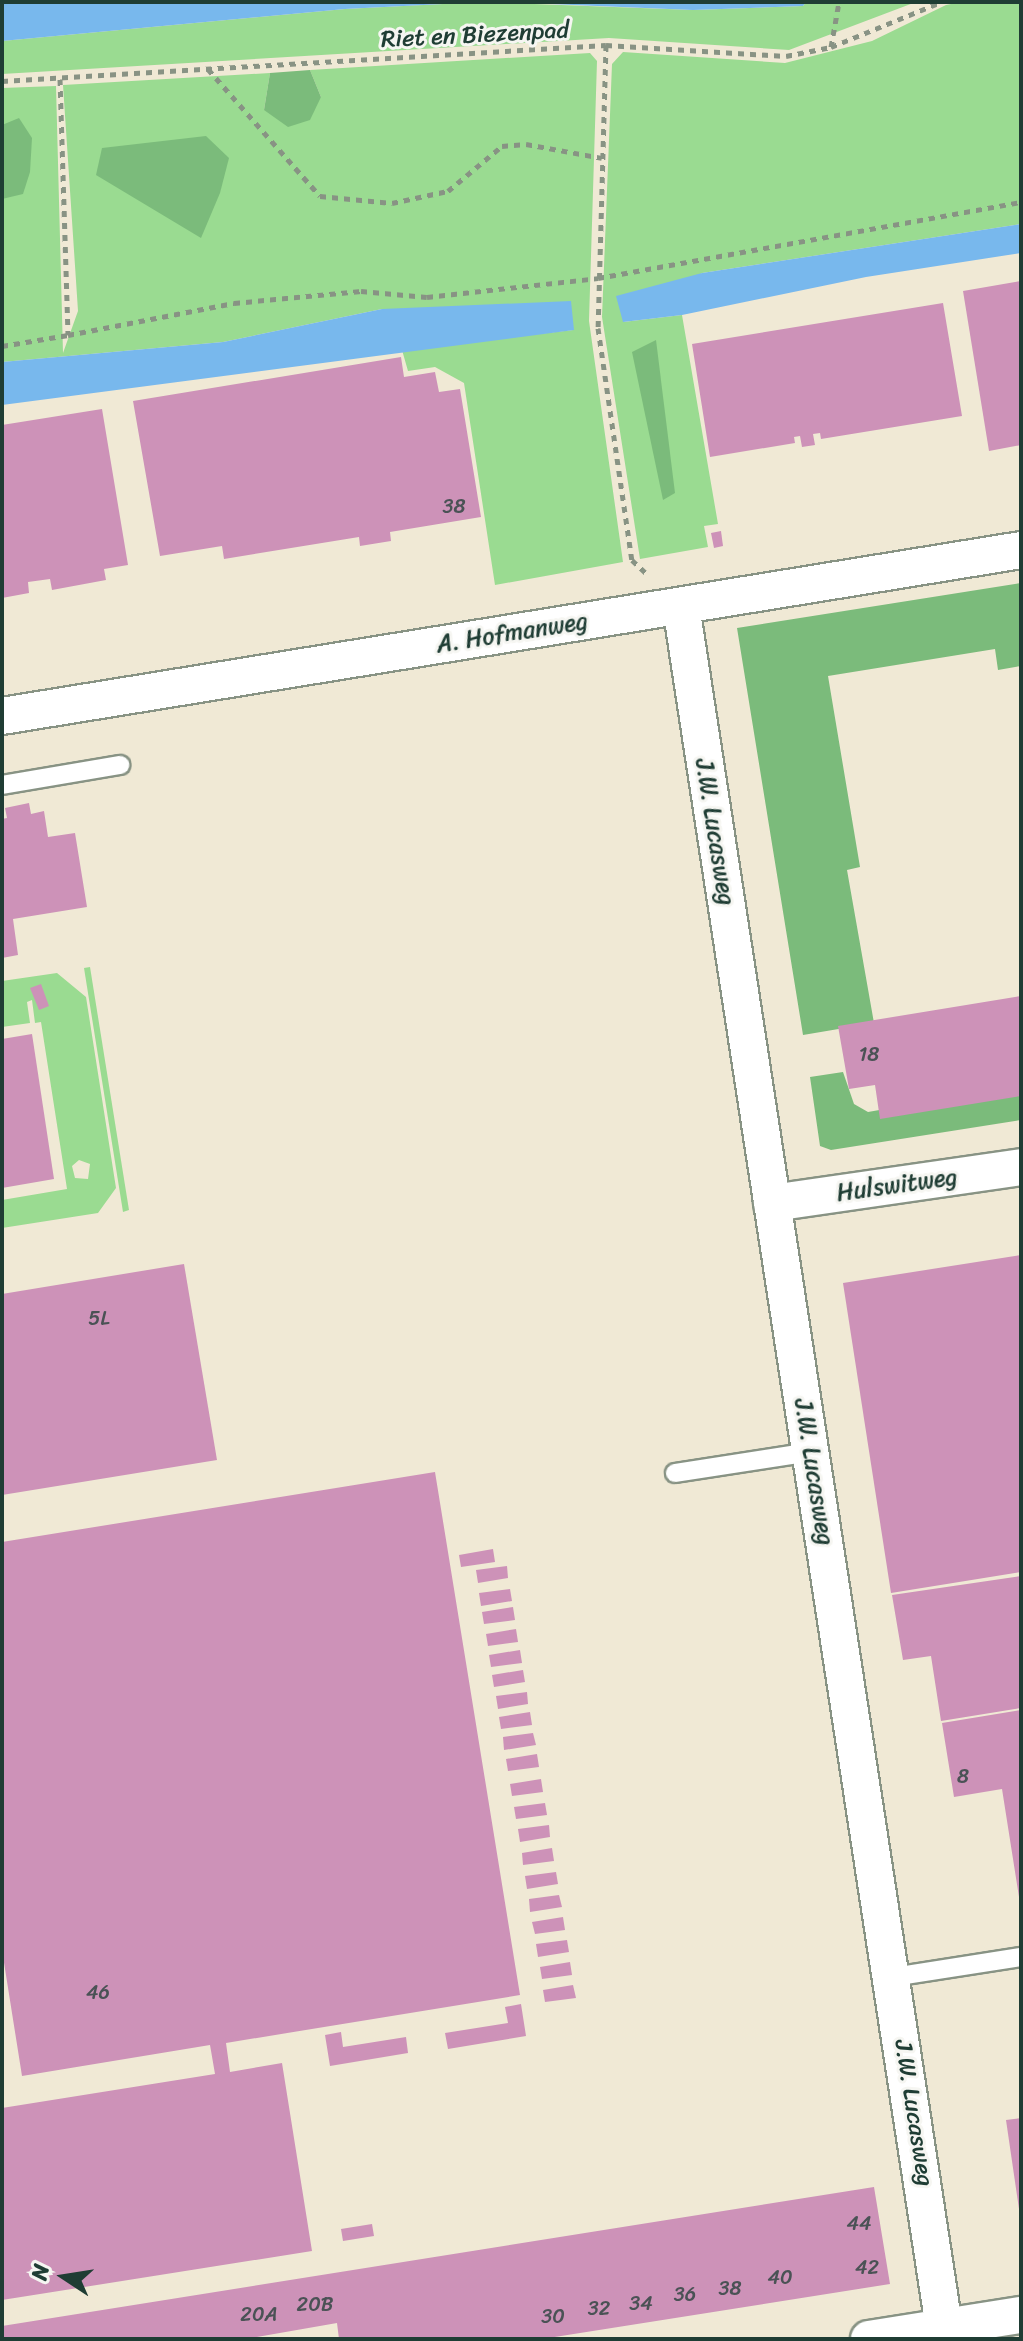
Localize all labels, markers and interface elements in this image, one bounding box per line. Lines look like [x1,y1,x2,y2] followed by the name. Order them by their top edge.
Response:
[380,16,570,54] street label: Riet en Biezenpad
[442,494,466,518] house number: 38
[434,607,590,659] street label: A. Hofmanweg
[689,757,741,907] street label: J.W. Lucasweg
[859,1042,879,1066] house number: 18
[835,1162,959,1208] street label: Hulswitweg
[88,1306,110,1330] house number: 5L
[788,1397,840,1547] street label: J.W. Lucasweg
[957,1764,969,1788] house number: 8
[86,1980,110,2004] house number: 46
[888,2038,940,2188] street label: J.W. Lucasweg
[847,2211,871,2235] house number: 44
[24,2237,104,2317] north arrow
[855,2255,879,2279] house number: 42
[19,2260,61,2283] text: N
[767,2265,793,2289] house number: 40
[718,2276,742,2300] house number: 38
[674,2282,696,2306] house number: 36
[629,2291,653,2315] house number: 34
[297,2292,333,2316] house number: 20B
[588,2296,610,2320] house number: 32
[240,2302,278,2326] house number: 20A
[541,2304,565,2328] house number: 30

